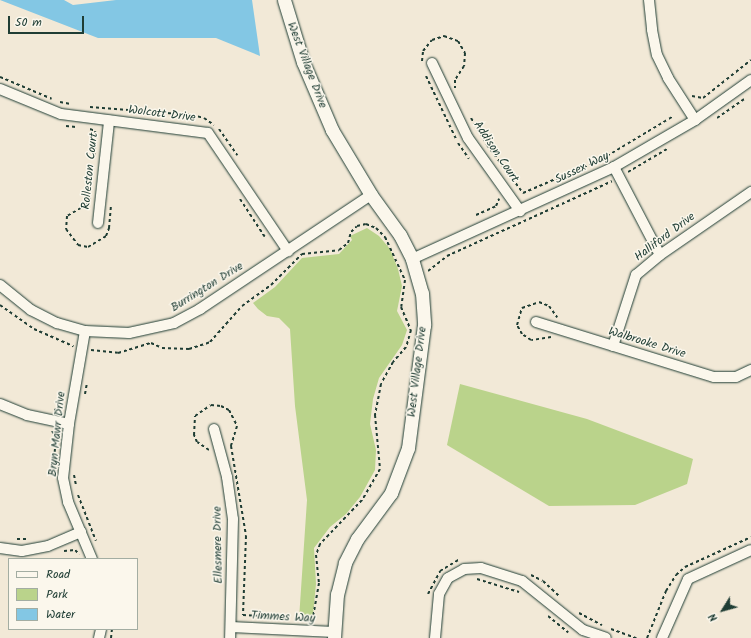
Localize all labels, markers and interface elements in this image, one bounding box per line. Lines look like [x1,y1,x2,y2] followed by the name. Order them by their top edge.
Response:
[10,8,86,34] scale bar
[15,13,42,32] text: 50 m
[284,20,330,110] street label: West Village Drive
[128,103,196,125] street label: Wolcott Drive
[470,119,522,185] street label: Addison Court
[79,132,101,210] street label: Rolleston Court
[553,149,611,187] street label: Sussex Way
[632,210,698,264] street label: Halliford Drive
[168,259,246,315] street label: Burrington Drive
[607,324,687,362] street label: Walbrooke Drive
[404,326,430,418] street label: West Village Drive
[45,391,69,477] street label: Bryn Mawr Drive
[210,506,226,584] street label: Ellesmere Drive
[8,558,138,630] legend
[46,565,70,584] text: Road
[46,585,68,604] text: Park
[703,590,743,630] north arrow
[46,605,75,624] text: Water
[250,608,316,626] street label: Timmes Way
[704,609,723,625] text: N

